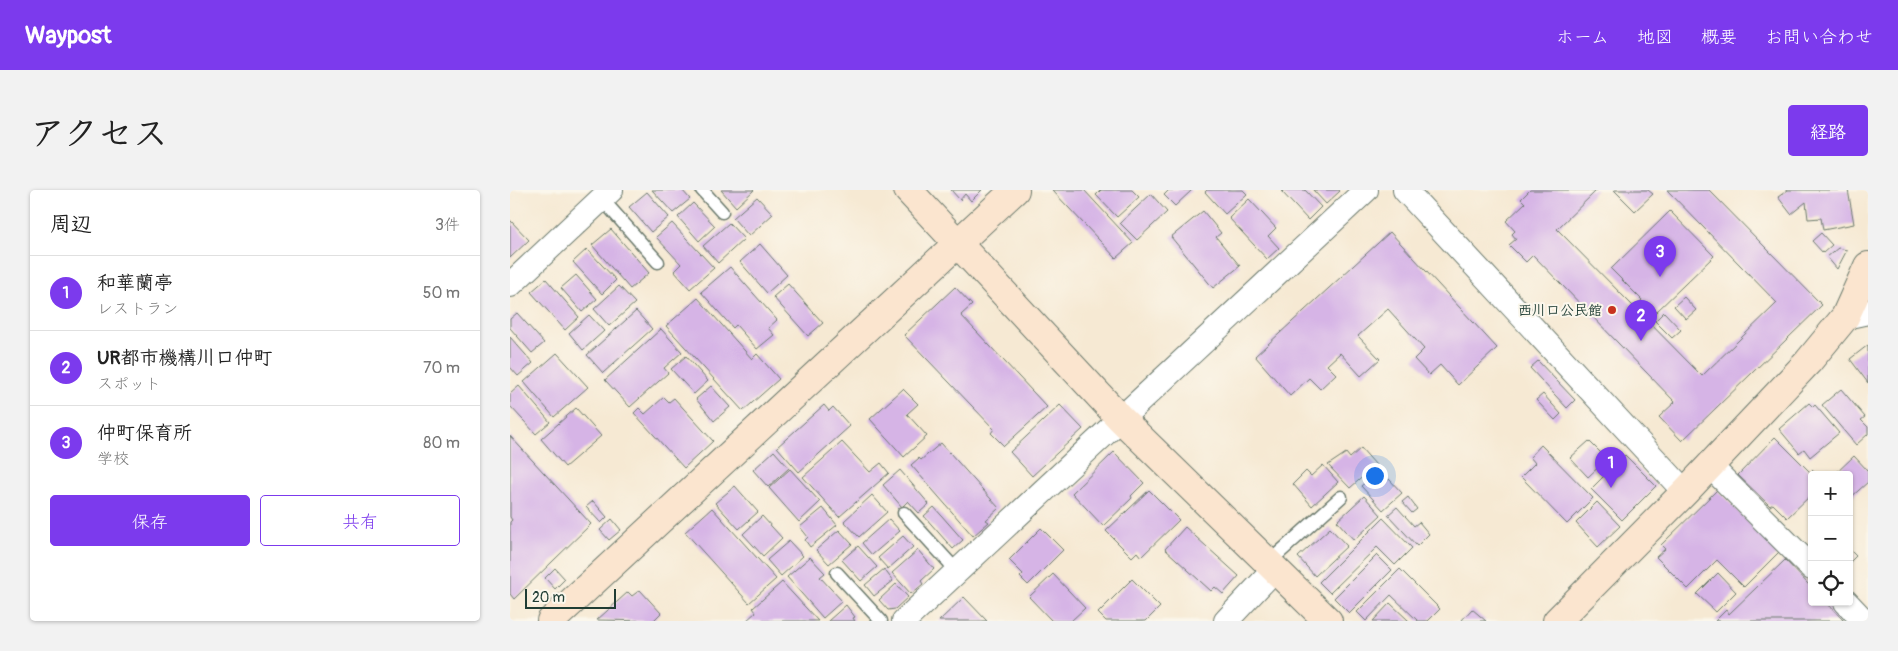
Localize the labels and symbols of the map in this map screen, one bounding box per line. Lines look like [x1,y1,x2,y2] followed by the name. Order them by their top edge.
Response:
[1644,236,1676,277] pin: 3
[1625,300,1657,341] pin: 2
[1518,302,1602,319] place label: 西川口公民館
[1606,304,1618,316] marker: 西川口公民館
[1595,447,1627,488] pin: 1
[1362,463,1388,489] your location
[525,586,616,609] scale bar

